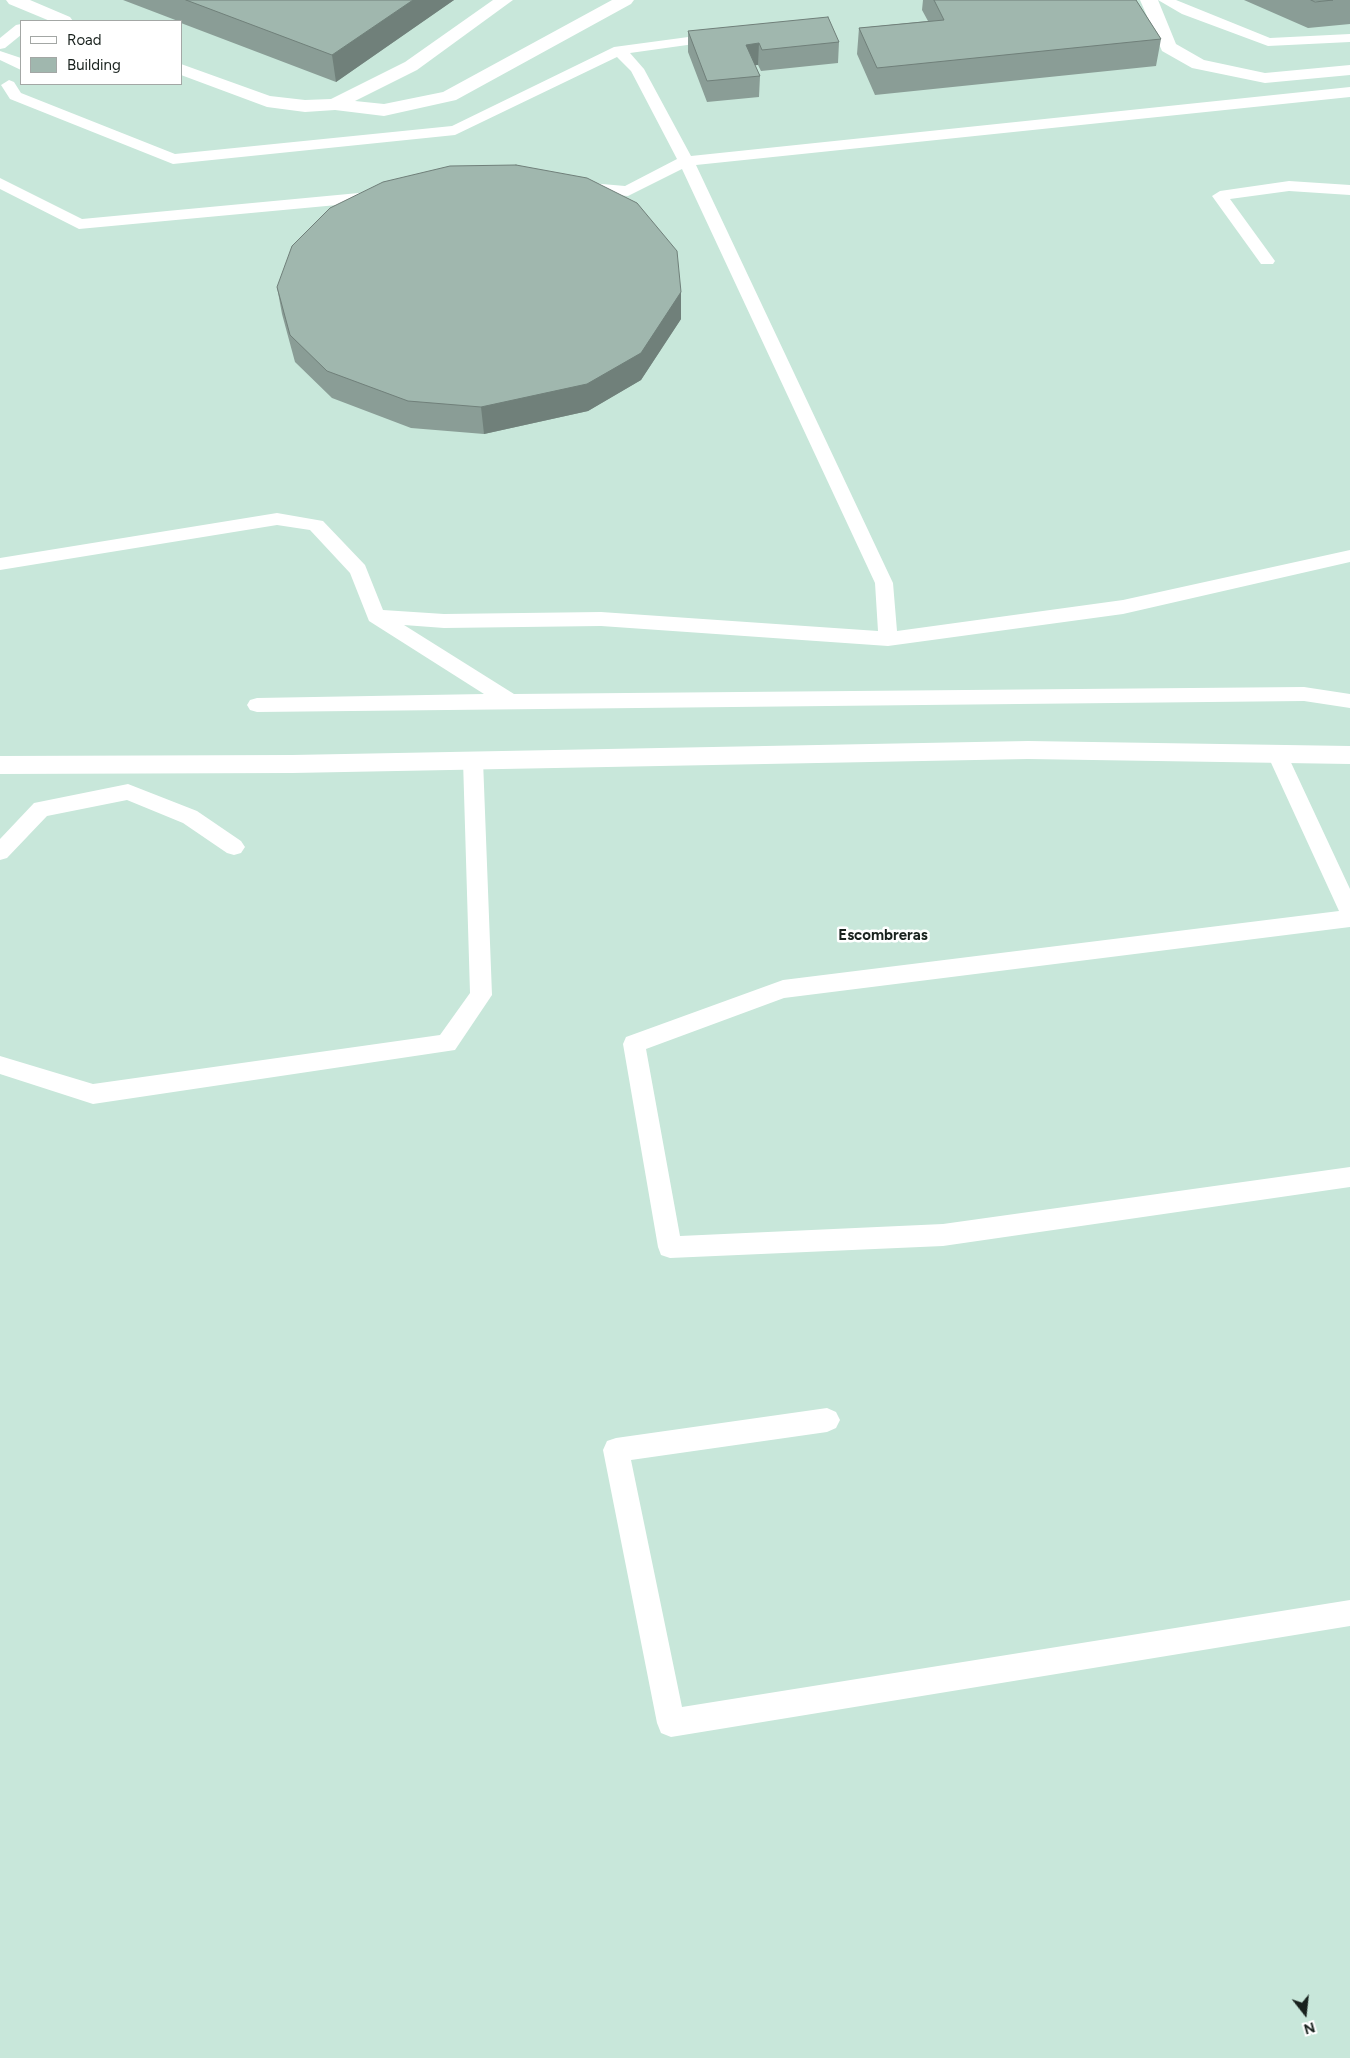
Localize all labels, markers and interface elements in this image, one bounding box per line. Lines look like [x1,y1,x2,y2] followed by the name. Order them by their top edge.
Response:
[20,20,182,85] legend
[67,31,102,49] text: Road
[67,56,121,74] text: Building
[838,927,928,945] district label: Escombreras
[1280,1988,1330,2038] north arrow
[1302,2018,1317,2038] text: N

